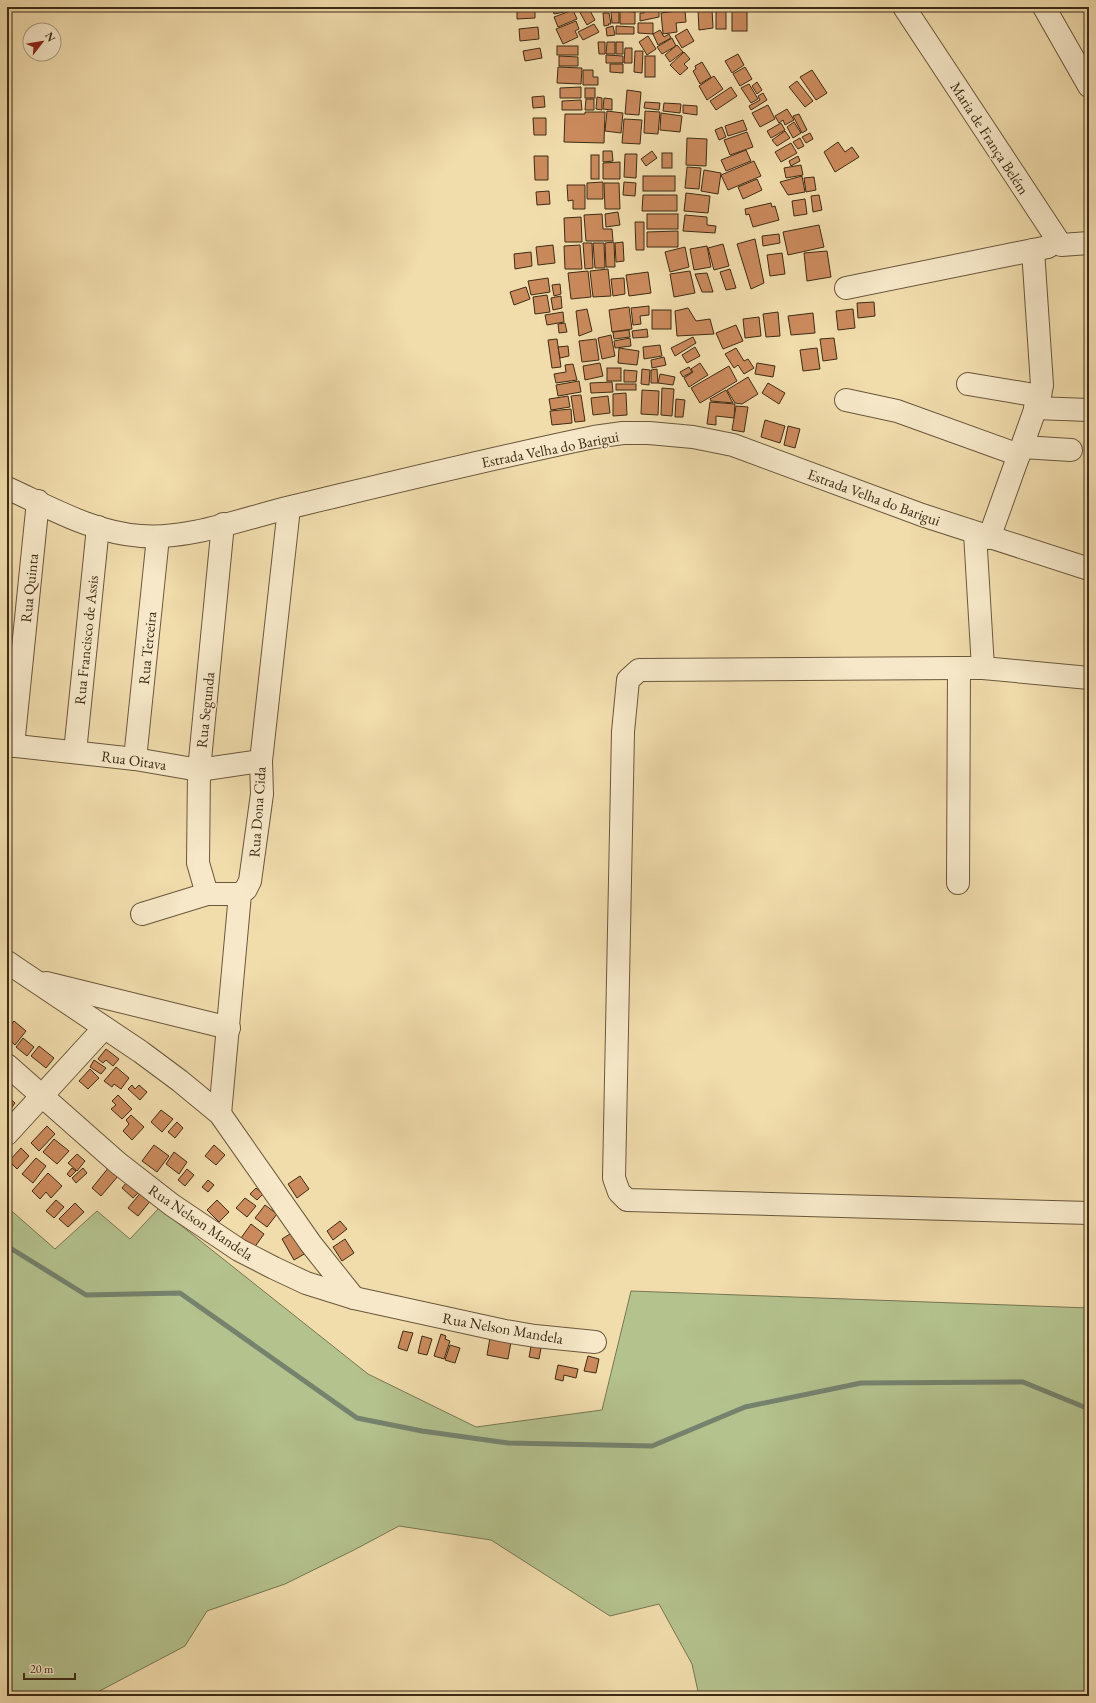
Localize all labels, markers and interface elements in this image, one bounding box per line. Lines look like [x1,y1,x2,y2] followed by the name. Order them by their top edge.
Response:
[22,22,62,62] north arrow
[42,29,59,44] text: N
[946,78,1034,198] street label: Maria de França Belém
[480,426,621,472] street label: Estrada Velha do Barigui
[805,464,943,530] street label: Estrada Velha do Barigui
[16,553,42,623] street label: Rua Quinta
[70,574,102,706] street label: Rua Francisco de Assis
[134,611,160,685] street label: Rua Terceira
[192,671,218,749] street label: Rua Segunda
[100,746,168,774] street label: Rua Oitava
[244,766,270,858] street label: Rua Dona Cida
[145,1180,257,1264] street label: Rua Nelson Mandela
[441,1308,565,1348] street label: Rua Nelson Mandela
[24,1655,75,1681] scale bar
[30,1661,54,1677] text: 20 m

